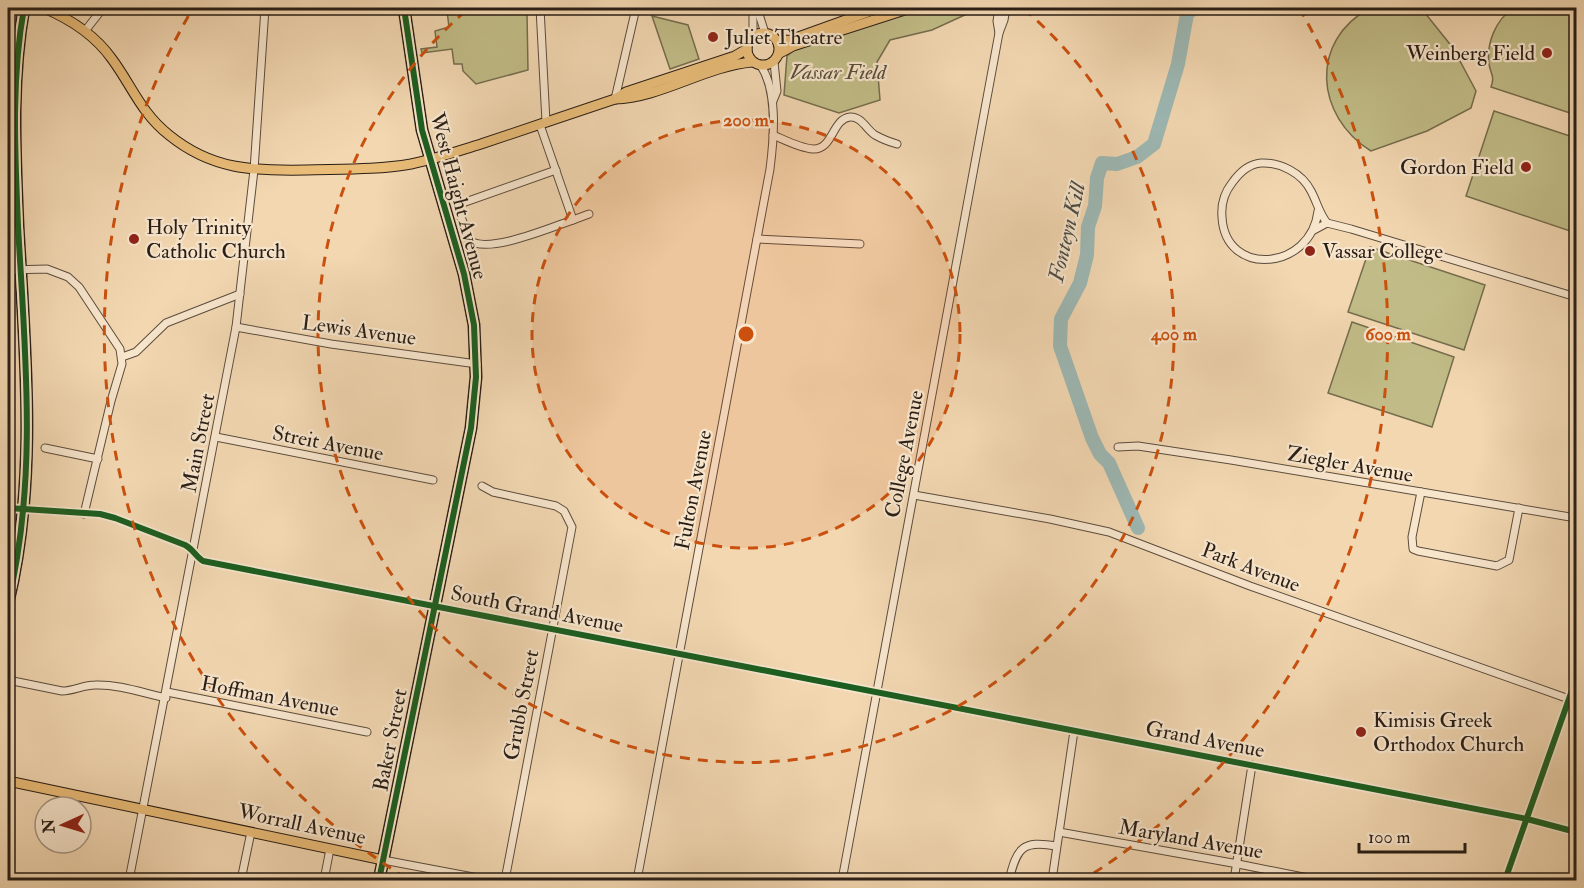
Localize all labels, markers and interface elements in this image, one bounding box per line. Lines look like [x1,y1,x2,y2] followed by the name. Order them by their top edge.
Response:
[724,24,842,51] place label: Juliet Theatre
[706,30,720,44] marker: Juliet Theatre
[1405,40,1536,67] place label: Weinberg Field
[1540,46,1554,60] marker: Weinberg Field
[790,59,887,86] park label: Vassar Field
[423,109,494,283] street label: West Haight Avenue
[723,109,770,132] text: 200 m
[1400,154,1515,181] place label: Gordon Field
[1519,160,1533,174] marker: Gordon Field
[1042,178,1092,285] water label: Fonteyn Kill
[146,214,286,265] place label: Holy Trinity Catholic Church
[127,232,141,246] marker: Holy Trinity Catholic Church
[1322,238,1443,265] place label: Vassar College
[1303,244,1317,258] marker: Vassar College
[300,309,418,352] street label: Lewis Avenue
[1150,323,1198,346] text: 400 m
[1365,323,1412,346] text: 600 m
[736,324,756,344] centre of rings
[879,388,930,520] street label: College Avenue
[176,391,221,495] street label: Main Street
[270,420,386,468] street label: Streit Avenue
[669,428,718,552] street label: Fulton Avenue
[1285,440,1415,489] street label: Ziegler Avenue
[1198,536,1304,599] street label: Park Avenue
[448,580,626,640] street label: South Grand Avenue
[498,647,545,763] street label: Grubb Street
[199,670,341,723] street label: Hoffman Avenue
[367,686,414,794] street label: Baker Street
[1373,707,1524,758] place label: Kimisis Greek Orthodox Church
[1143,715,1267,764] street label: Grand Avenue
[1354,725,1368,739] marker: Kimisis Greek Orthodox Church
[33,795,93,855] north arrow
[235,798,368,851] street label: Worrall Avenue
[1117,814,1265,866] street label: Maryland Avenue
[1359,816,1466,854] scale bar
[39,817,60,835] text: N
[1368,826,1411,849] text: 100 m

